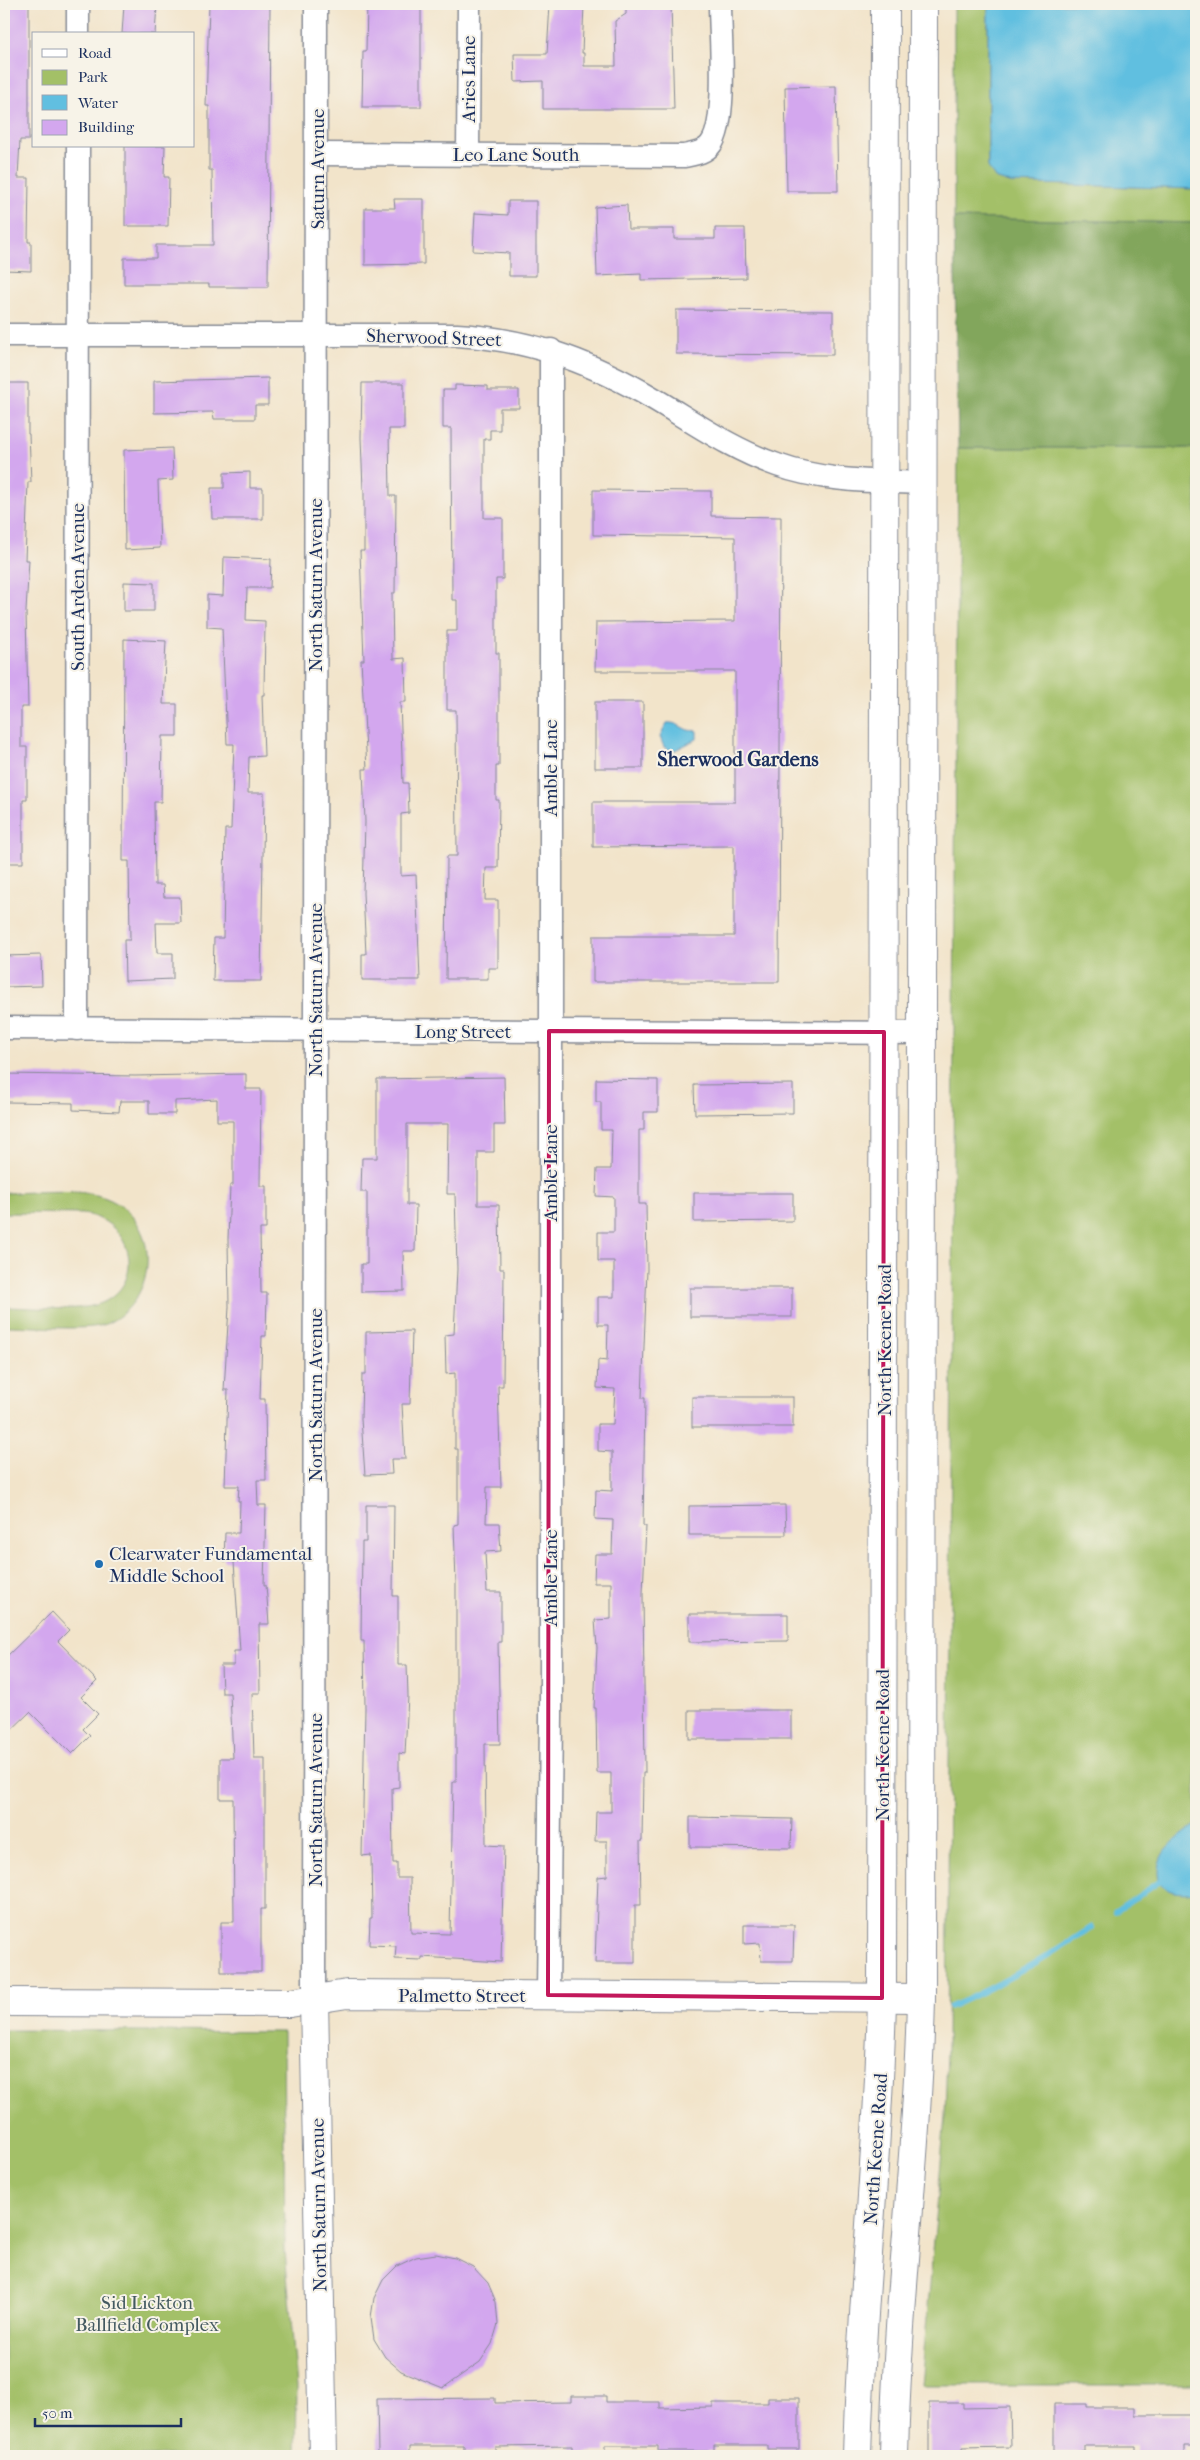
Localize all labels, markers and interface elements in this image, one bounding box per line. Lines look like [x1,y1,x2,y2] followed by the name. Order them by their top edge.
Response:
[32,32,195,148] legend
[458,36,480,124] street label: Aries Lane
[78,44,112,62] text: Road
[78,68,108,86] text: Park
[77,94,118,112] text: Water
[307,109,329,229] street label: Saturn Avenue
[78,118,135,136] text: Building
[453,144,580,166] street label: Leo Lane South
[366,325,502,351] street label: Sherwood Street
[305,498,327,672] street label: North Saturn Avenue
[67,503,89,671] street label: South Arden Avenue
[540,719,562,818] street label: Amble Lane
[657,748,819,771] district label: Sherwood Gardens
[305,903,327,1077] street label: North Saturn Avenue
[415,1021,511,1043] street label: Long Street
[540,1124,562,1223] street label: Amble Lane
[874,1263,896,1416] street label: North Keene Road
[305,1308,327,1482] street label: North Saturn Avenue
[540,1529,562,1628] street label: Amble Lane
[109,1543,312,1587] place label: Clearwater Fundamental Middle School
[93,1558,105,1570] marker: Clearwater Fundamental Middle School
[872,1668,894,1821] street label: North Keene Road
[305,1713,327,1887] street label: North Saturn Avenue
[398,1985,526,2007] street label: Palmetto Street
[860,2072,892,2226] street label: North Keene Road
[306,2118,332,2292] street label: North Saturn Avenue
[75,2292,219,2336] park label: Sid Lickton Ballfield Complex
[35,2395,181,2427] scale bar
[42,2404,73,2422] text: 50 m

